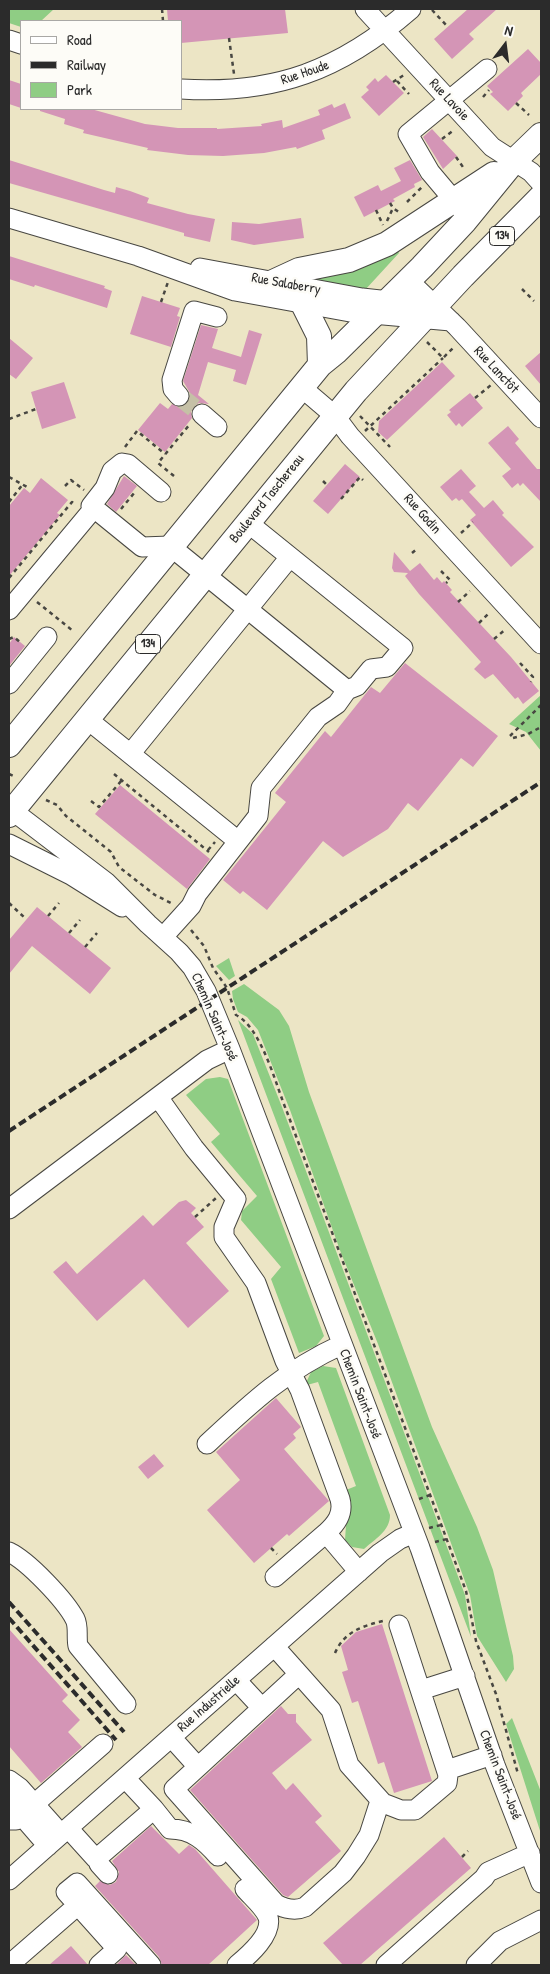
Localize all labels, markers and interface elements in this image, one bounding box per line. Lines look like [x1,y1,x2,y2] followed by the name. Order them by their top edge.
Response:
[20,20,182,110] legend
[480,20,530,70] north arrow
[503,20,515,40] text: N
[67,29,92,50] text: Road
[67,54,106,75] text: Railway
[279,57,331,89] street label: Rue Houde
[425,75,473,125] street label: Rue Lavoie
[67,79,92,100] text: Park
[490,227,514,246] road number: 134
[250,270,322,298] street label: Rue Salaberry
[470,343,522,397] street label: Rue Lanctôt
[226,451,308,547] street label: Boulevard Taschereau
[400,491,444,537] street label: Rue Godin
[136,634,160,654] road number: 134
[187,970,241,1064] street label: Chemin Saint-José
[335,1347,385,1441] street label: Chemin Saint-José
[174,1672,244,1736] street label: Rue Industrielle
[475,1728,525,1822] street label: Chemin Saint-José

